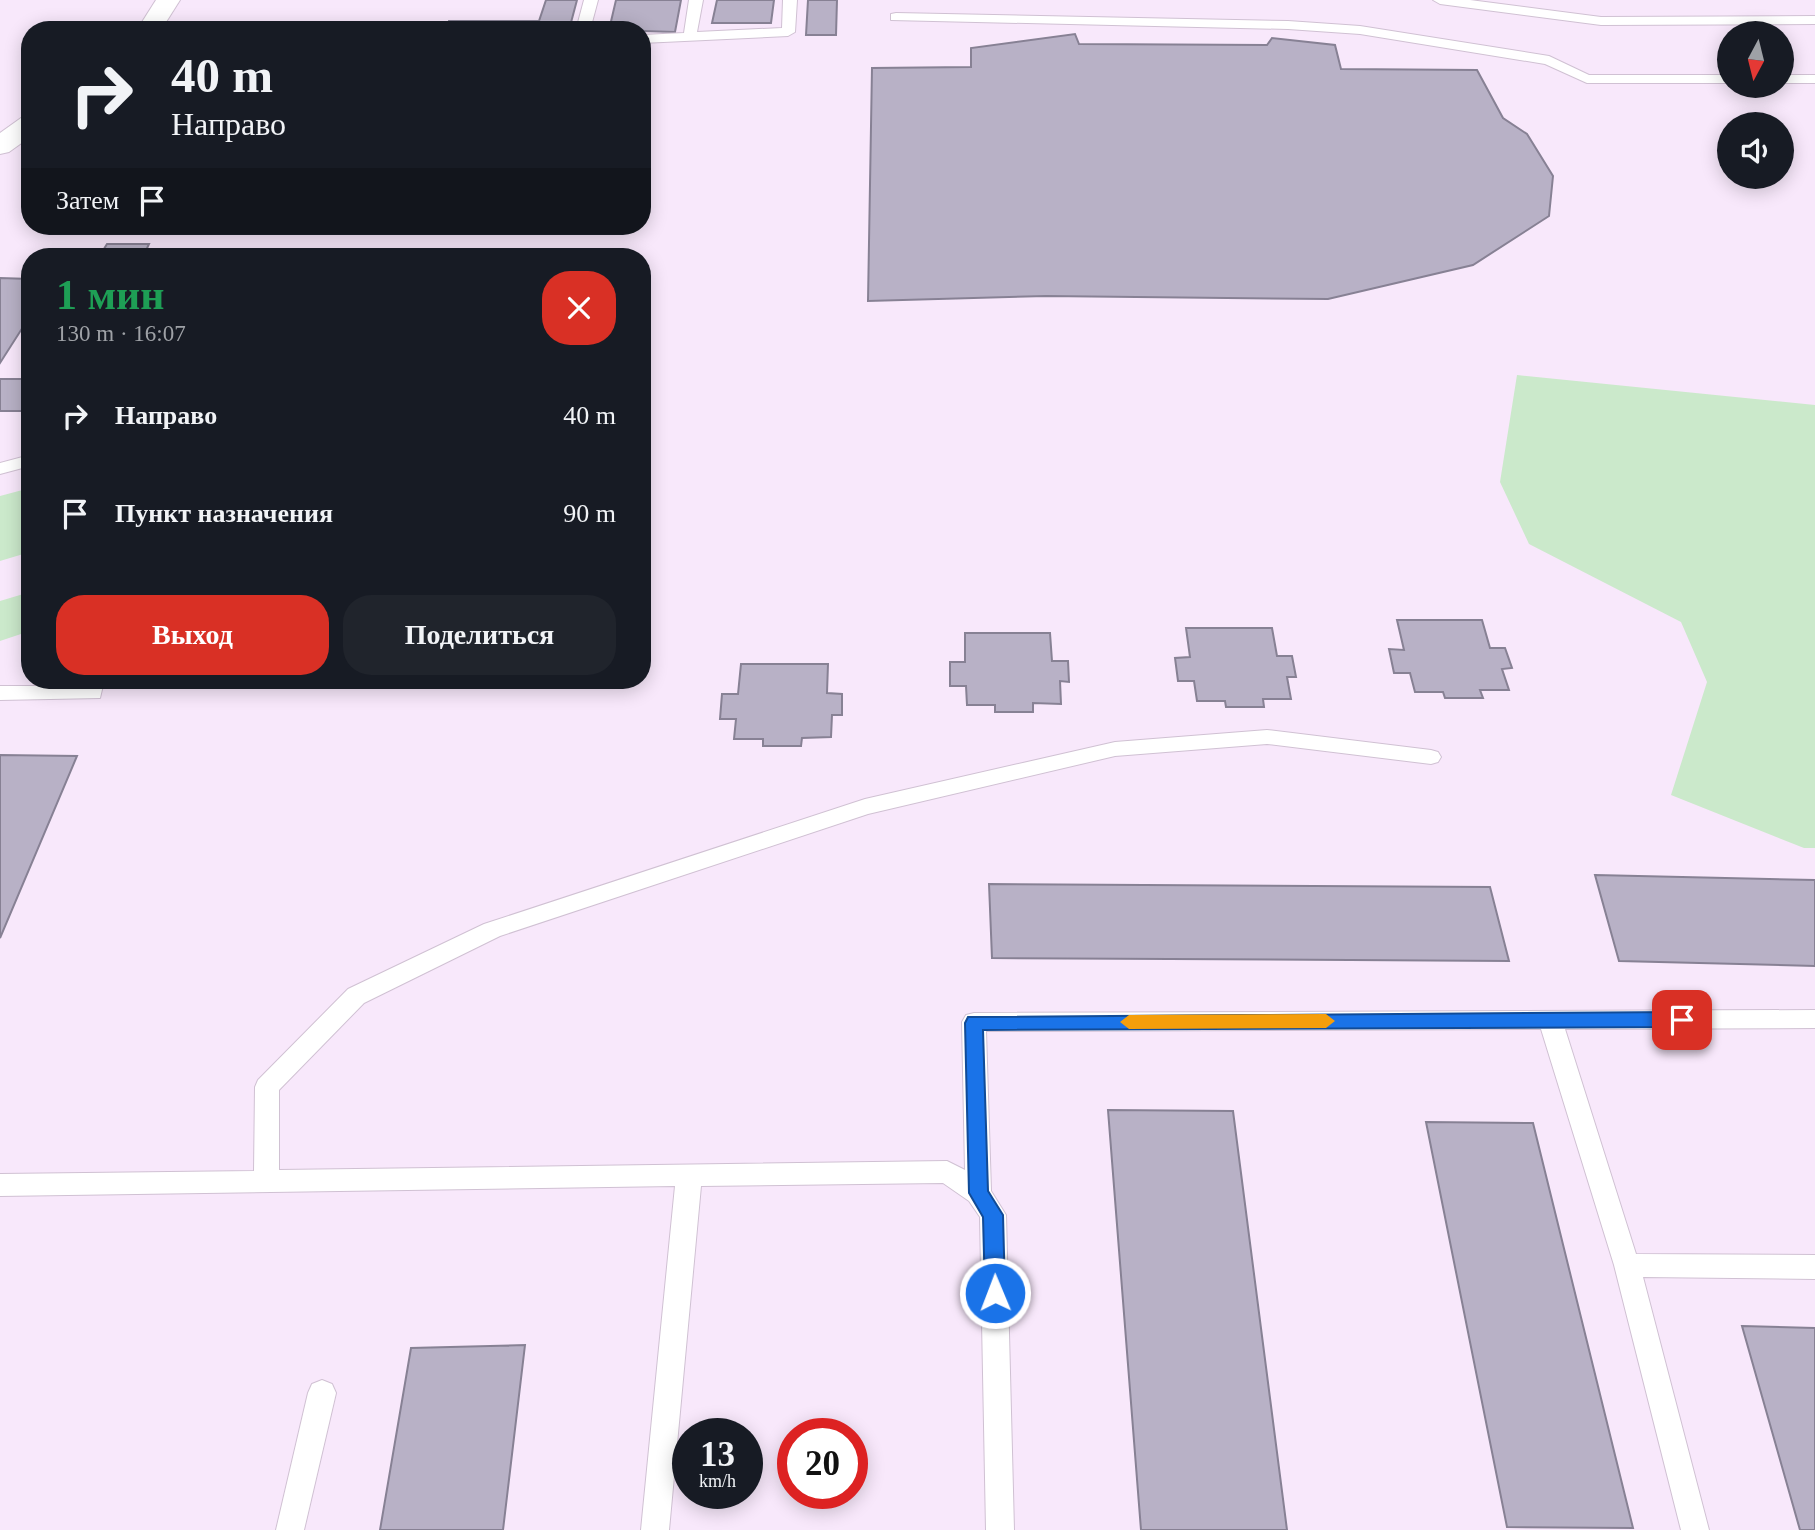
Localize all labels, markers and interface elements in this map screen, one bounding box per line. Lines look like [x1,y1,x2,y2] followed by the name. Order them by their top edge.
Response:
[1717,21,1794,98] north arrow
[1717,21,1794,189] map controls
[171,48,273,103] text: 40 m
[56,49,147,140] icon: right
[171,106,286,142] text: Направо
[1717,112,1794,189] button: sound
[133,182,171,220] icon: arrive
[56,186,119,215] text: Затем
[542,271,616,345] button: close
[56,272,165,318] text: 1 мин
[56,321,186,346] text: 130 m · 16:07
[56,397,94,435] icon: right
[115,401,217,430] text: Направо
[563,401,616,430] text: 40 m
[56,495,94,533] icon: arrive
[115,499,333,528] text: Пункт назначения
[563,499,616,528] text: 90 m
[56,595,329,675] button: Выход
[343,595,616,675] button: Поделиться
[1652,990,1712,1050] pin
[1663,1001,1701,1039] icon: arrive
[958,1256,1032,1330] position arrow
[777,1418,868,1509] speed limit sign: 20
[700,1435,735,1474] text: 13
[699,1471,736,1491] text: km/h

